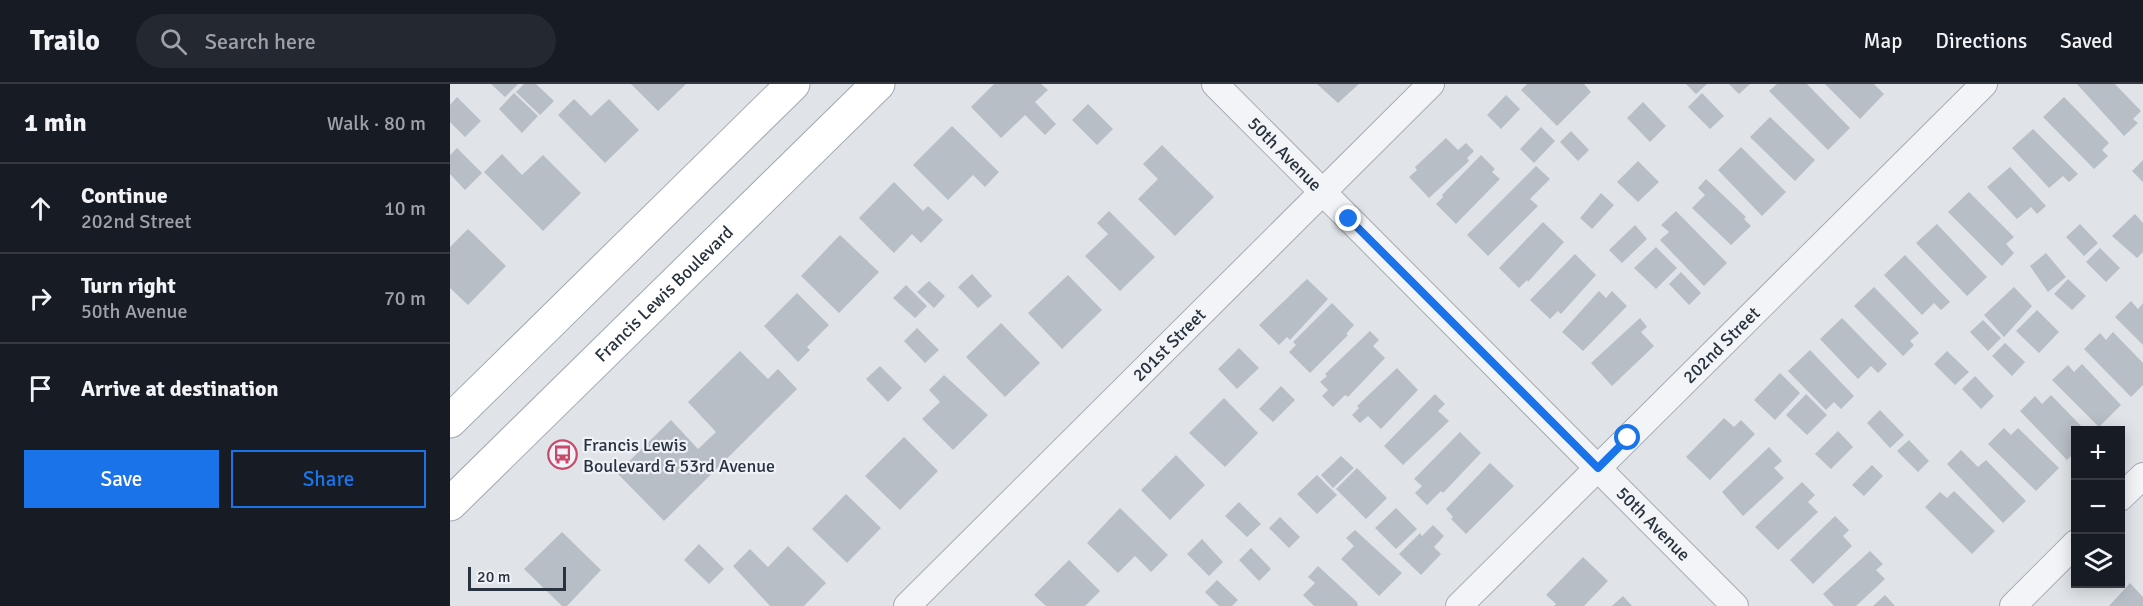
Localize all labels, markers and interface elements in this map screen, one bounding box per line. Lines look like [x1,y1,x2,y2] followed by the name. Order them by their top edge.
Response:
[136,14,556,68] search box
[30,24,100,58] text: Trailo
[157,25,190,58] icon: search
[205,28,316,55] text: Search here
[1864,28,1902,54] text: Map
[1935,28,2027,54] text: Directions
[2060,28,2113,54] text: Saved
[24,107,87,139] text: 1 min
[327,111,426,136] text: Walk · 80 m
[1243,112,1327,196] street label: 50th Avenue
[81,182,168,209] text: Continue
[24,192,57,225] icon: ahead
[384,196,426,221] text: 10 m
[1335,205,1361,231] route end
[81,209,191,234] text: 202nd Street
[590,221,738,367] street label: Francis Lewis Boulevard
[81,272,176,299] text: Turn right
[24,282,57,315] icon: right
[384,286,426,311] text: 70 m
[81,299,187,324] text: 50th Avenue
[1678,302,1764,388] street label: 202nd Street
[1128,304,1210,386] street label: 201st Street
[24,372,57,405] icon: arrive
[81,375,278,402] text: Arrive at destination
[1614,424,1640,450] route start
[2071,426,2125,588] map controls
[2071,426,2125,480] button: +
[583,434,775,477] place label: Francis Lewis Boulevard & 53rd Avenue
[546,439,578,471] bus stop icon: Francis Lewis Boulevard & 53rd Avenue
[24,450,219,508] button: Save
[231,450,426,508] button: Share
[2071,480,2125,534] button: −
[1612,482,1695,566] street label: 50th Avenue
[2071,534,2125,588] button: layers
[468,564,566,592] scale bar
[477,567,511,587] text: 20 m

